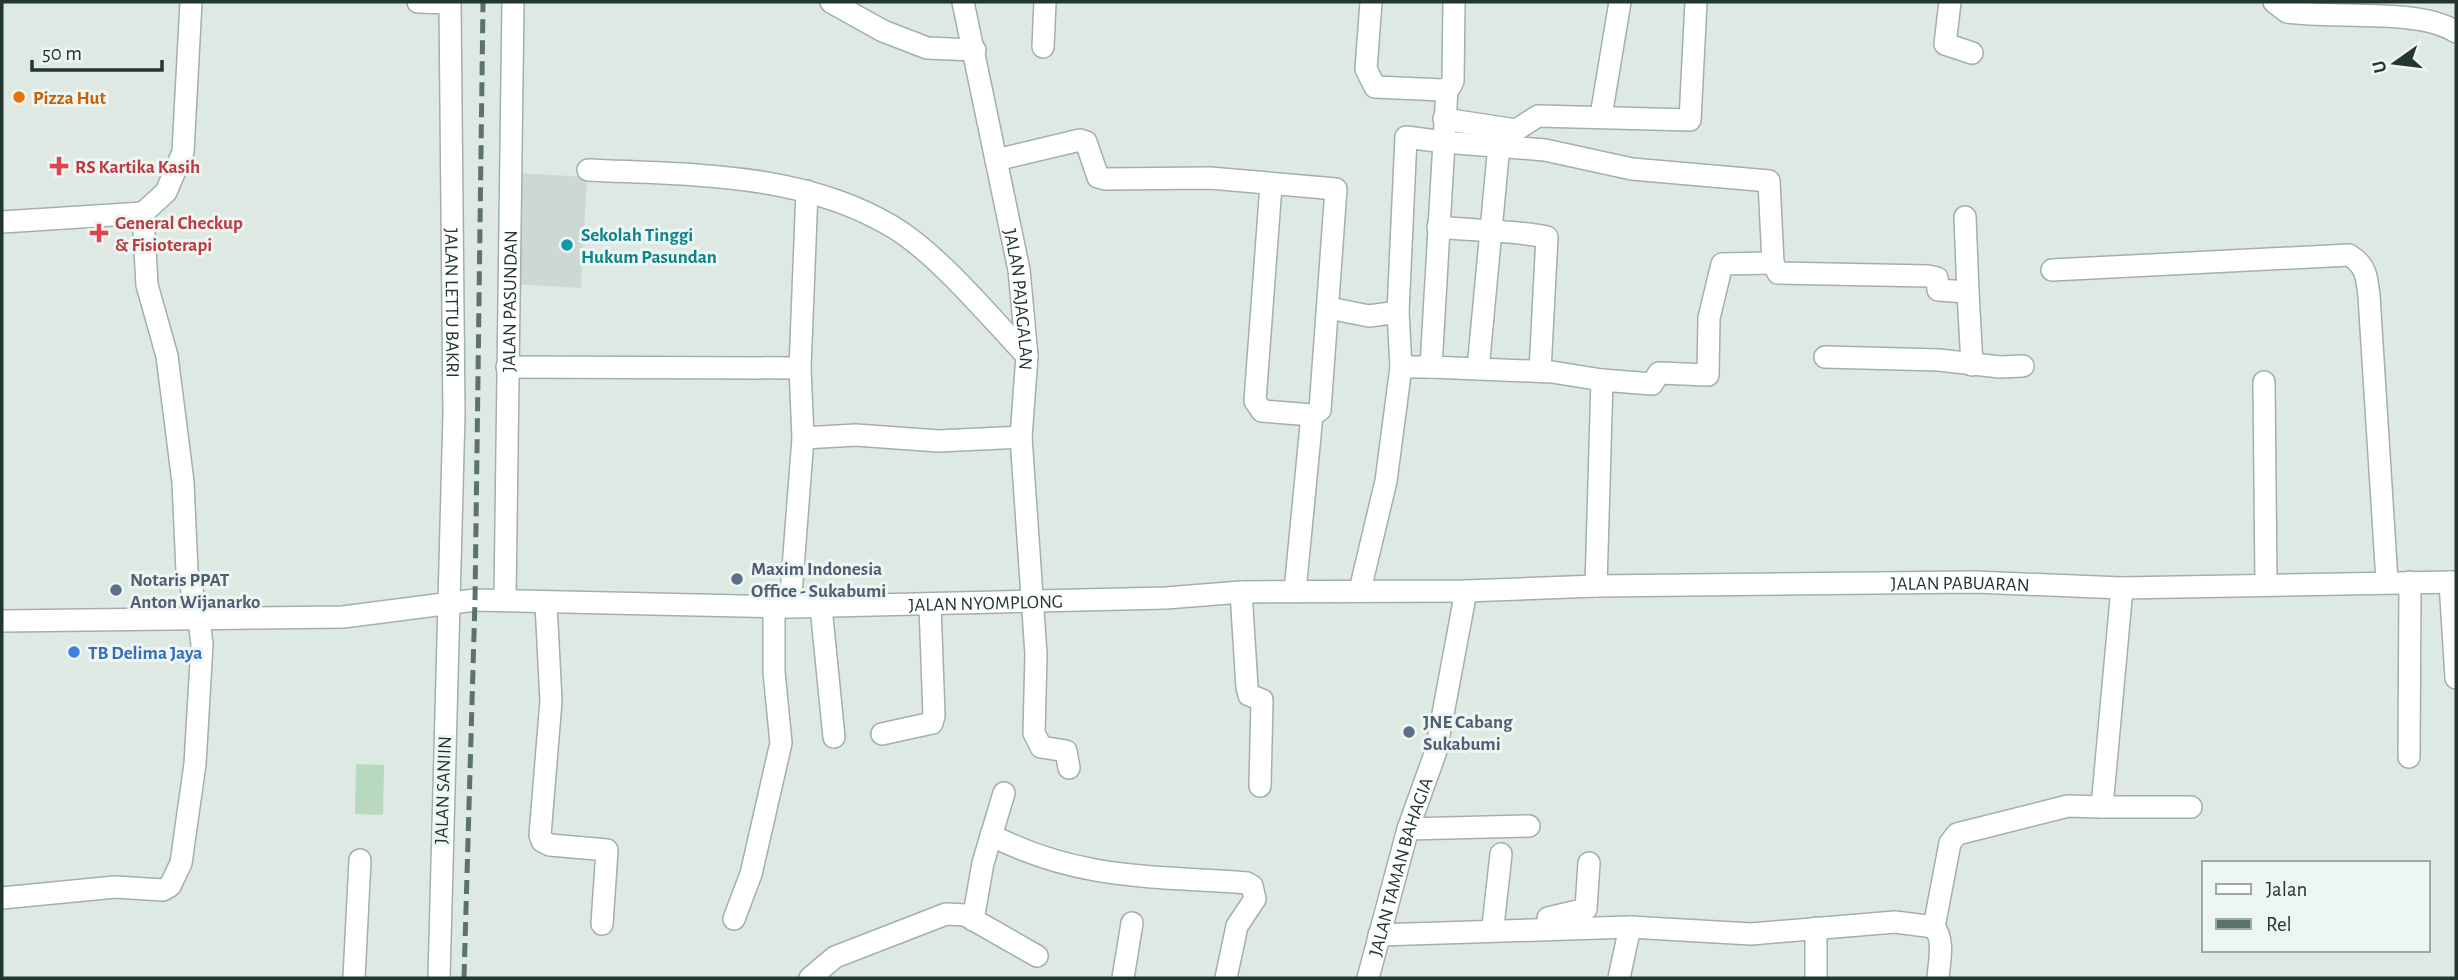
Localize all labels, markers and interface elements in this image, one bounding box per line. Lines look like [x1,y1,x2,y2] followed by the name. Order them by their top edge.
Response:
[32,28,161,72] scale bar
[2360,28,2430,98] north arrow
[42,43,82,64] text: 50 m
[2369,59,2391,75] text: U
[11,89,27,105] marker: Pizza Hut
[33,89,107,108] place label: Pizza Hut
[49,156,69,176] marker: RS Kartika Kasih
[75,158,200,177] place label: RS Kartika Kasih
[115,214,243,255] place label: General Checkup & Fisioterapi
[89,223,109,243] marker: General Checkup & Fisioterapi
[581,226,717,267] place label: Sekolah Tinggi Hukum Pasundan
[1000,227,1035,371] street label: JALAN PAJAGALAN
[441,228,462,378] street label: JALAN LETTU BAKRI
[500,230,521,372] street label: JALAN PASUNDAN
[559,237,575,253] marker: Sekolah Tinggi Hukum Pasundan
[751,560,886,601] place label: Maxim Indonesia Office - Sukabumi
[130,571,260,612] place label: Notaris PPAT Anton Wijanarko
[729,571,745,587] marker: Maxim Indonesia Office - Sukabumi
[1891,574,2030,595] street label: JALAN PABUARAN
[108,582,124,598] marker: Notaris PPAT Anton Wijanarko
[908,592,1063,615] street label: JALAN NYOMPLONG
[66,644,82,660] marker: TB Delima Jaya
[88,644,202,663] place label: TB Delima Jaya
[1423,713,1513,754] place label: JNE Cabang Sukabumi
[1401,724,1417,740] marker: JNE Cabang Sukabumi
[432,736,455,844] street label: JALAN SANIIN
[1366,775,1437,958] street label: JALAN TAMAN BAHAGIA
[2202,861,2430,952] legend
[2266,879,2307,900] text: Jalan
[2266,914,2292,935] text: Rel

